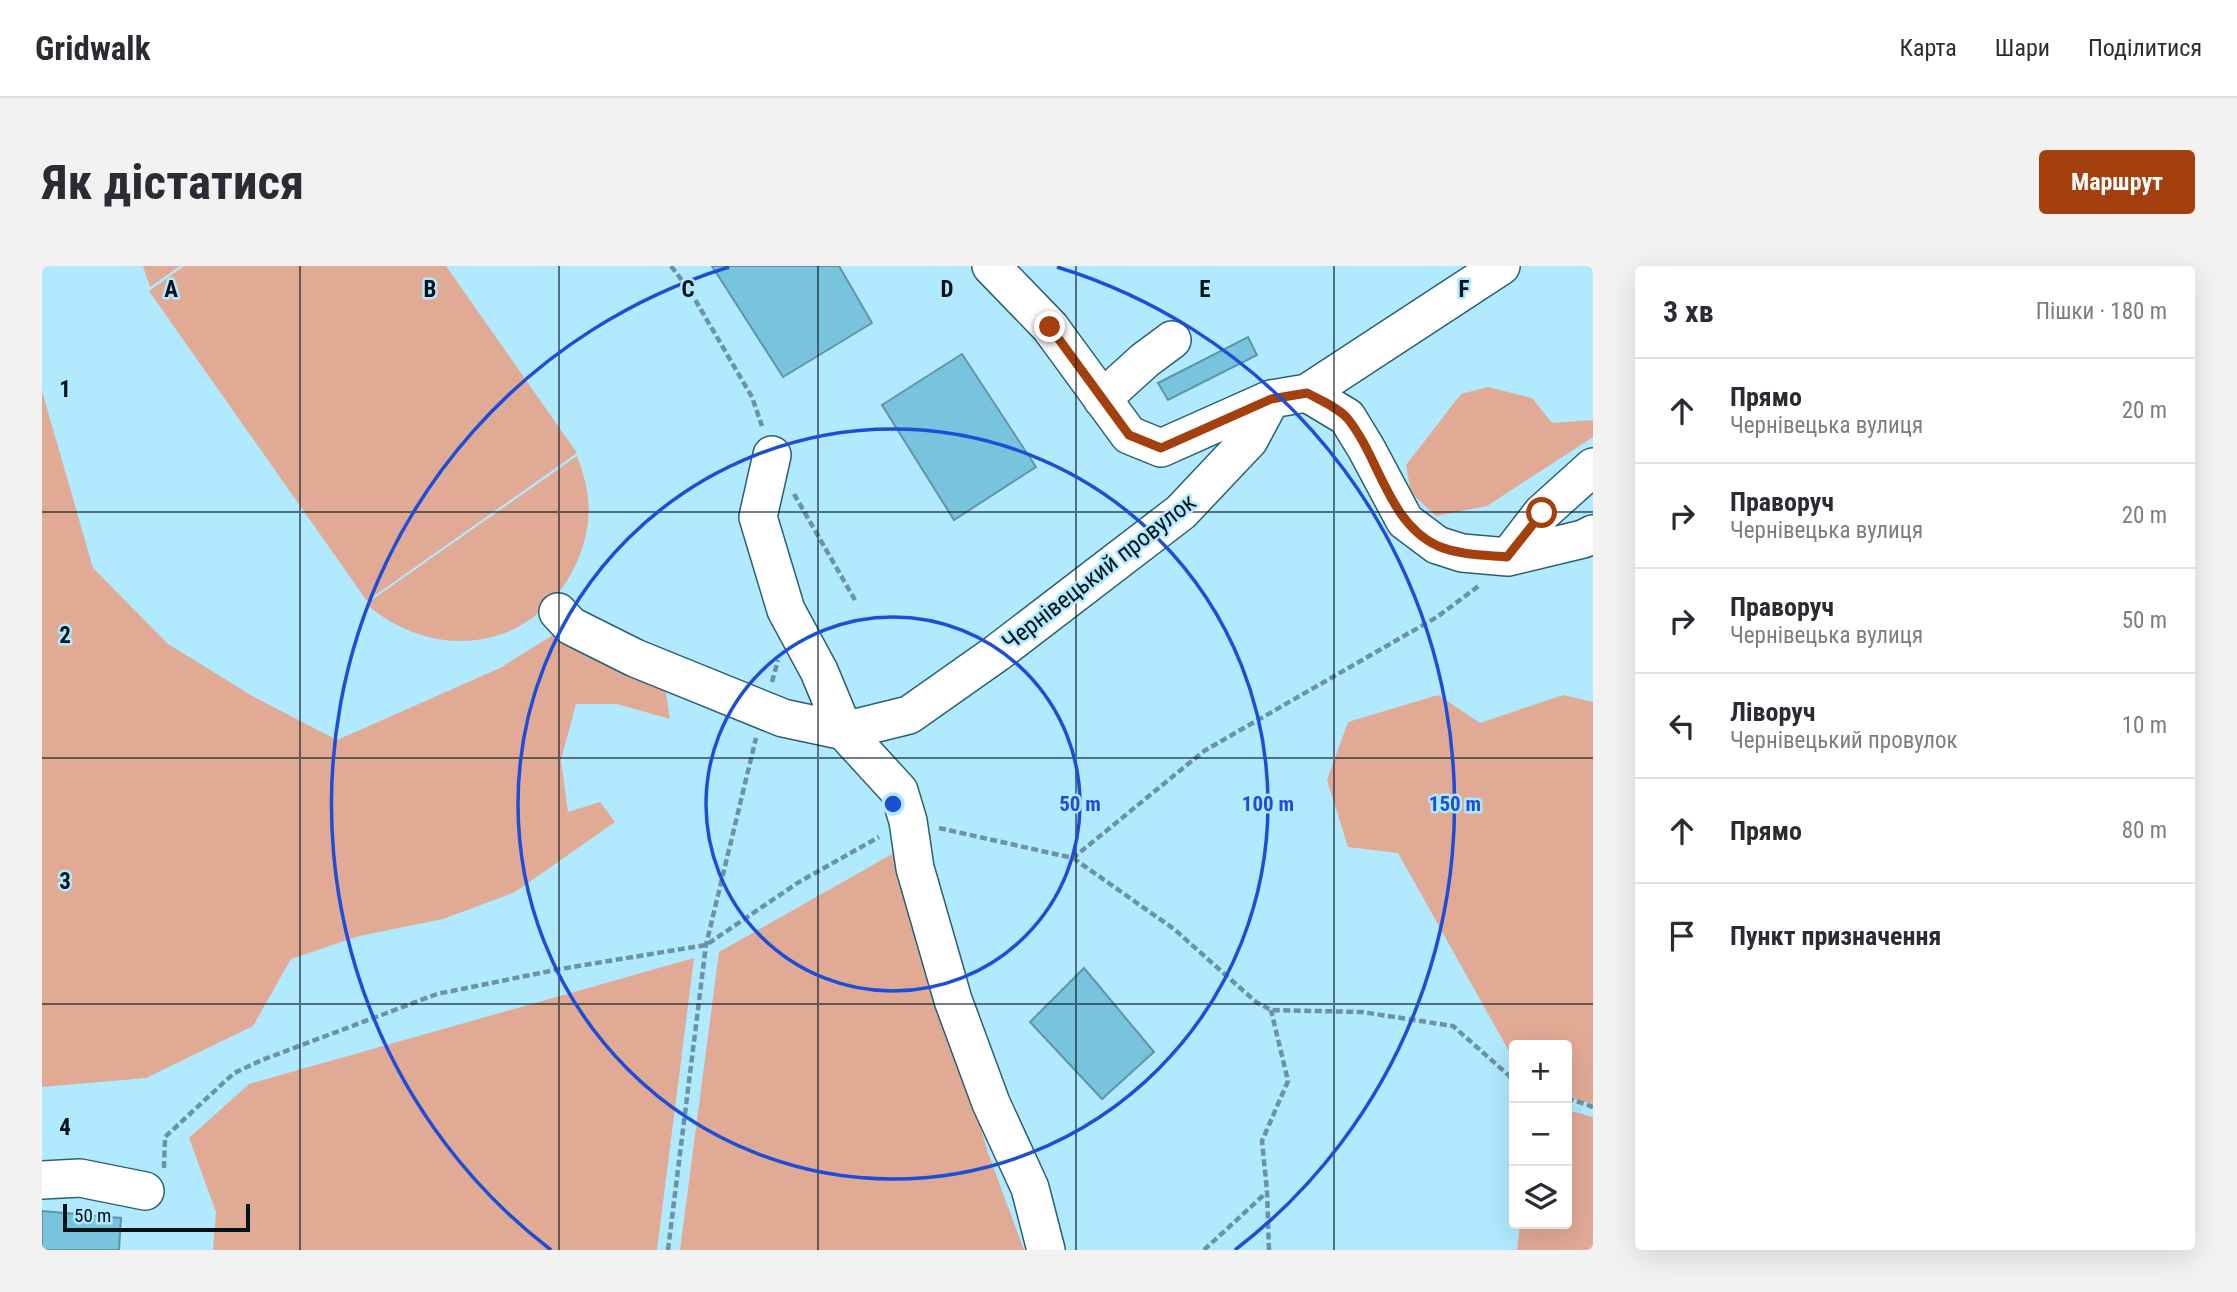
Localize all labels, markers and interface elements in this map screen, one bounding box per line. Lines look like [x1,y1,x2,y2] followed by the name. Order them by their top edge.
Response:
[35,29,150,68] text: Gridwalk
[1899,34,1957,62] text: Карта
[1995,34,2050,62] text: Шари
[2088,34,2202,62] text: Поділитися
[2039,150,2195,214] button: Маршрут
[42,154,304,211] text: Як дістатися
[164,276,178,303] text: A
[424,276,436,303] text: B
[681,276,695,303] text: C
[941,276,954,303] text: D
[1199,276,1211,303] text: E
[1459,276,1470,303] text: F
[1663,294,1714,329] text: 3 хв
[2036,298,2167,325] text: Пішки · 180 m
[1034,311,1065,342] route end
[59,376,71,403] text: 1
[1730,382,1802,412] text: Прямо
[1663,392,1701,430] icon: ahead
[2122,397,2167,424] text: 20 m
[1730,412,1923,439] text: Чернівецька вулиця
[1730,487,1834,517] text: Праворуч
[997,488,1202,656] street label: Чернівецький провулок
[1526,497,1557,528] route start
[1663,497,1701,535] icon: right
[2122,502,2167,529] text: 20 m
[1730,517,1923,544] text: Чернівецька вулиця
[1730,592,1834,622] text: Праворуч
[1663,602,1701,640] icon: right
[2122,607,2167,634] text: 50 m
[59,622,71,649] text: 2
[1730,622,1923,649] text: Чернівецька вулиця
[1730,697,1815,727] text: Ліворуч
[1663,707,1701,745] icon: left
[2122,712,2167,739] text: 10 m
[1730,727,1958,754] text: Чернівецький провулок
[881,792,905,816] centre of rings
[1059,792,1101,816] text: 50 m
[1242,792,1294,816] text: 100 m
[1429,792,1481,816] text: 150 m
[1663,812,1701,850] icon: ahead
[1730,816,1802,846] text: Прямо
[2122,817,2167,844] text: 80 m
[59,868,71,895] text: 3
[1663,917,1701,955] icon: arrive
[1730,921,1941,951] text: Пункт призначення
[1509,1040,1572,1229] map controls
[1509,1040,1572,1103] button: +
[1509,1103,1572,1166] button: −
[59,1114,71,1141] text: 4
[1509,1166,1572,1229] button: layers
[63,1201,250,1233] scale bar
[74,1204,111,1227] text: 50 m

